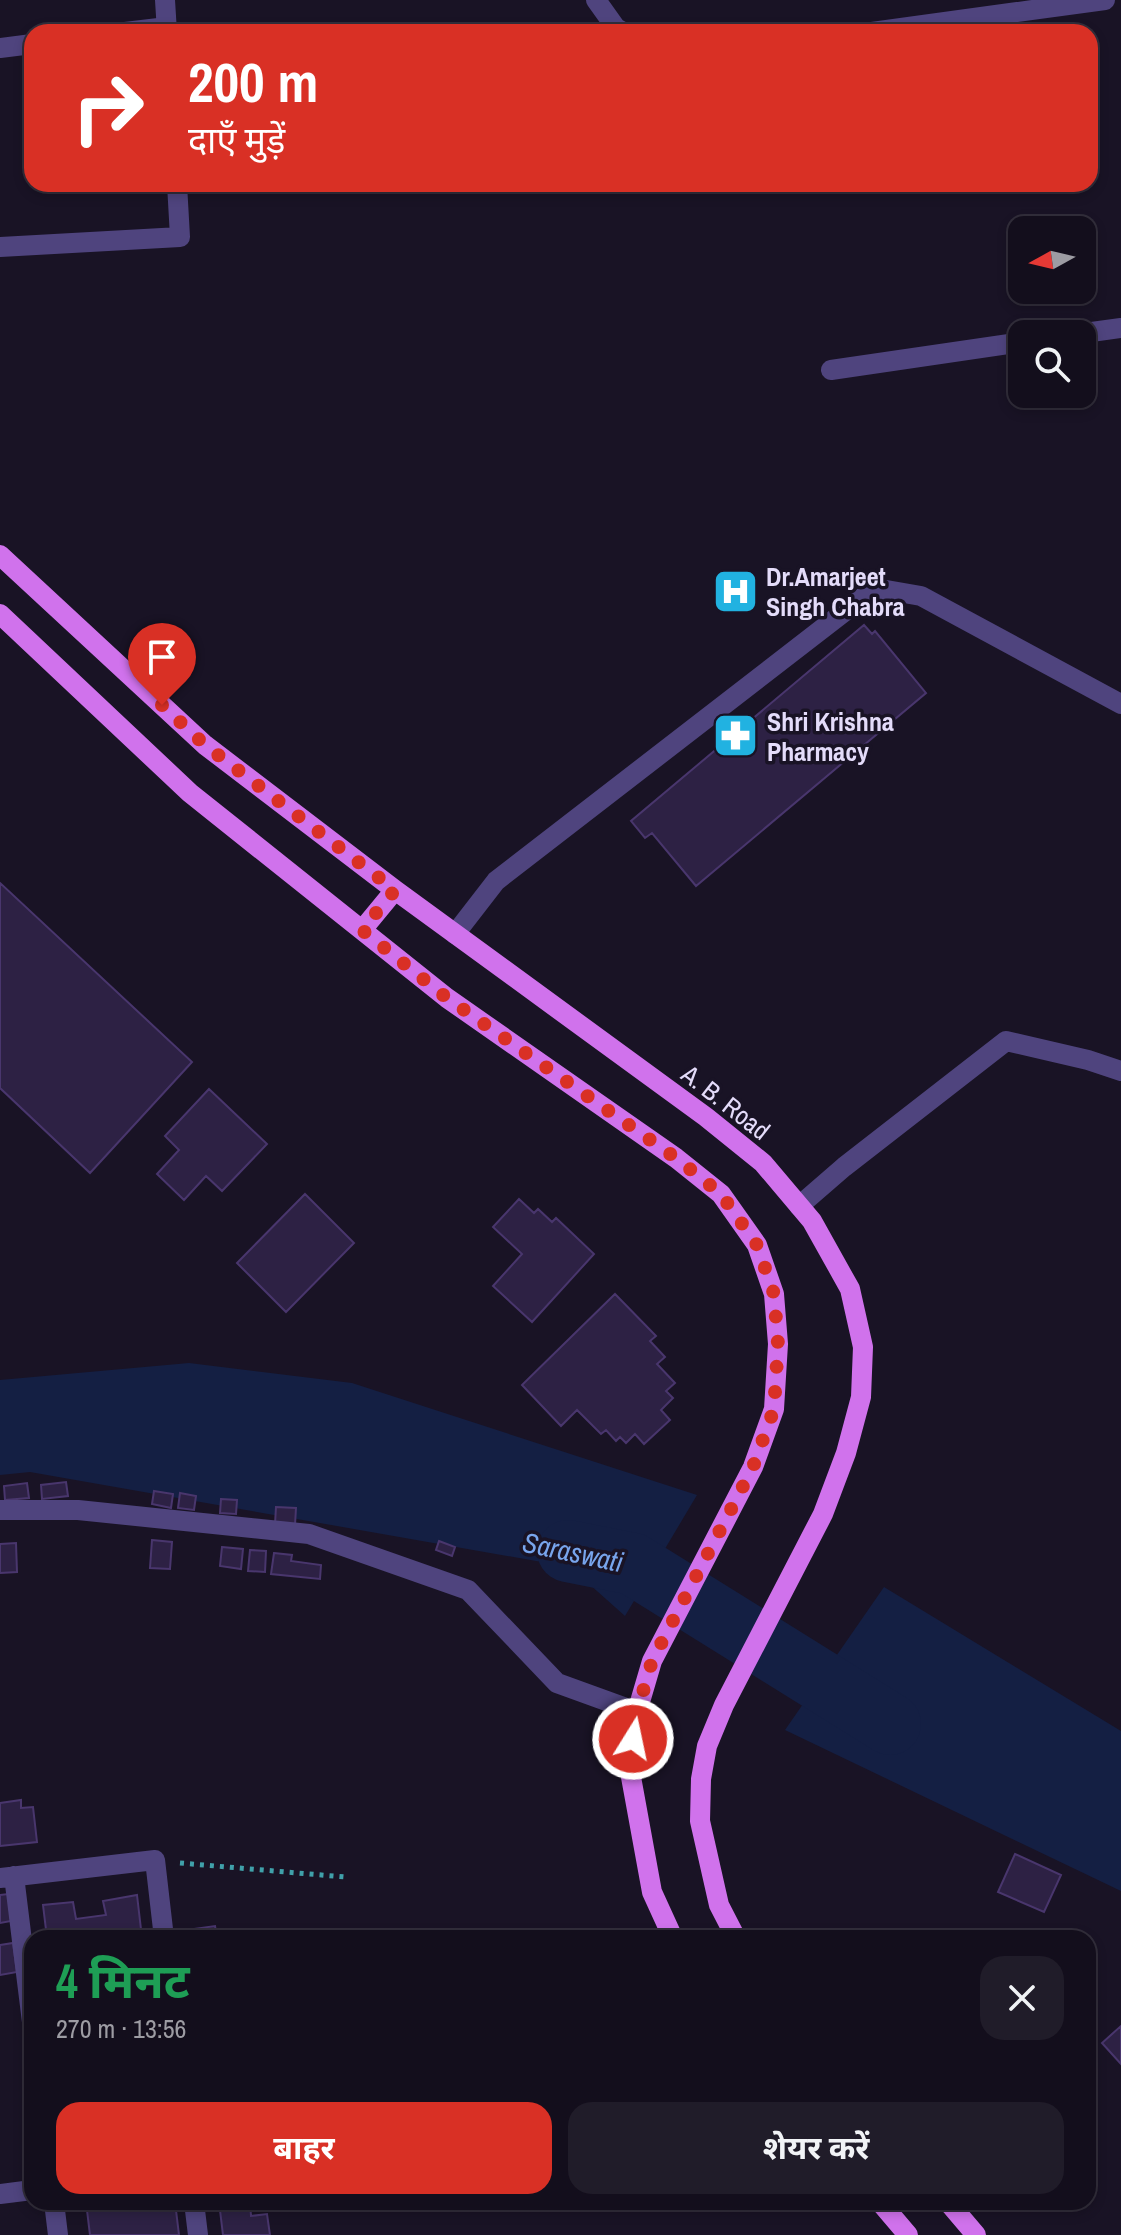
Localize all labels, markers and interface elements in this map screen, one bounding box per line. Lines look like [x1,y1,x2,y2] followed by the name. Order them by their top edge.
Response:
[188,44,318,119] text: 200 m
[56,56,160,160] icon: right
[188,116,285,164] text: दाएँ मुड़ें
[1008,216,1096,304] north arrow
[1008,216,1096,408] map controls
[1008,320,1096,408] button: search
[766,559,905,624] place label: Dr.Amarjeet Singh Chabra
[711,567,759,615] hospital icon: Dr.Amarjeet Singh Chabra
[128,623,196,705] pin
[140,635,184,679] icon: arrive
[767,704,894,769] place label: Shri Krishna Pharmacy
[712,712,760,760] pharmacy icon: Shri Krishna Pharmacy
[674,1056,777,1148] street label: A. B. Road
[519,1523,627,1581] water label: Saraswati
[591,1697,675,1781] position arrow
[56,1948,190,2013] text: 4 मिनट
[980,1956,1064,2040] button: close
[56,2011,186,2046] text: 270 m · 13:56
[56,2102,552,2194] button: बाहर
[568,2102,1064,2194] button: शेयर करें

